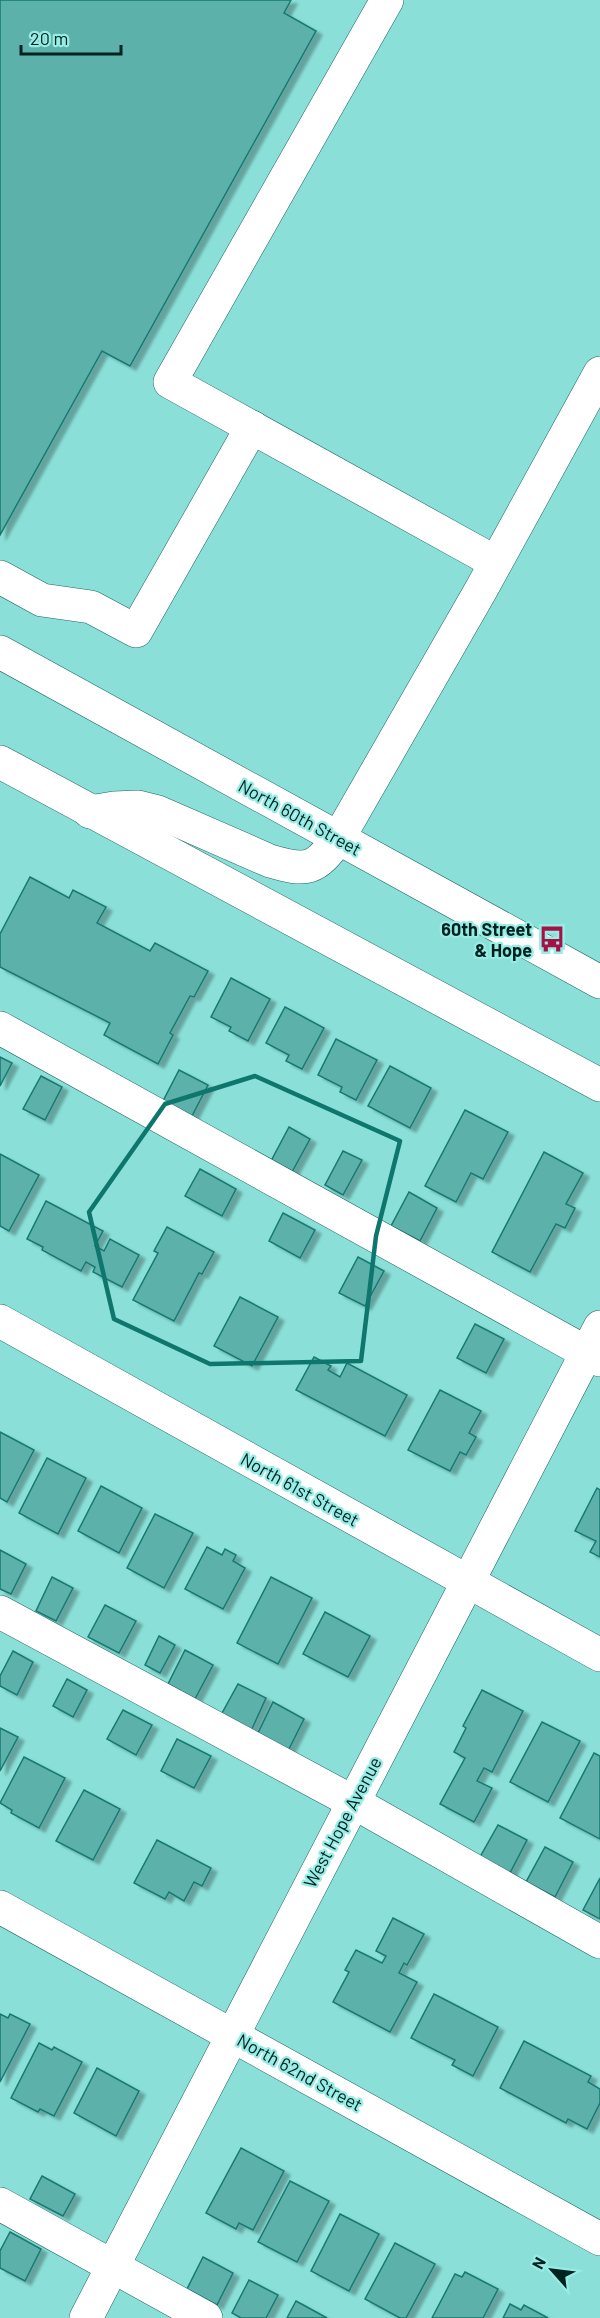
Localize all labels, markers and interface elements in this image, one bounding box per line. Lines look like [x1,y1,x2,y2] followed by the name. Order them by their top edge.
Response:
[21,18,122,56] scale bar
[30,27,68,49] text: 20 m
[235,774,365,860] street label: North 60th Street
[441,918,532,961] place label: 60th Street & Hope
[537,924,567,954] bus stop icon: 60th Street & Hope
[237,1447,363,1531] street label: North 61st Street
[298,1753,386,1891] street label: West Hope Avenue
[234,2029,366,2115] street label: North 62nd Street
[522,2240,582,2300] north arrow
[527,2254,549,2272] text: N

